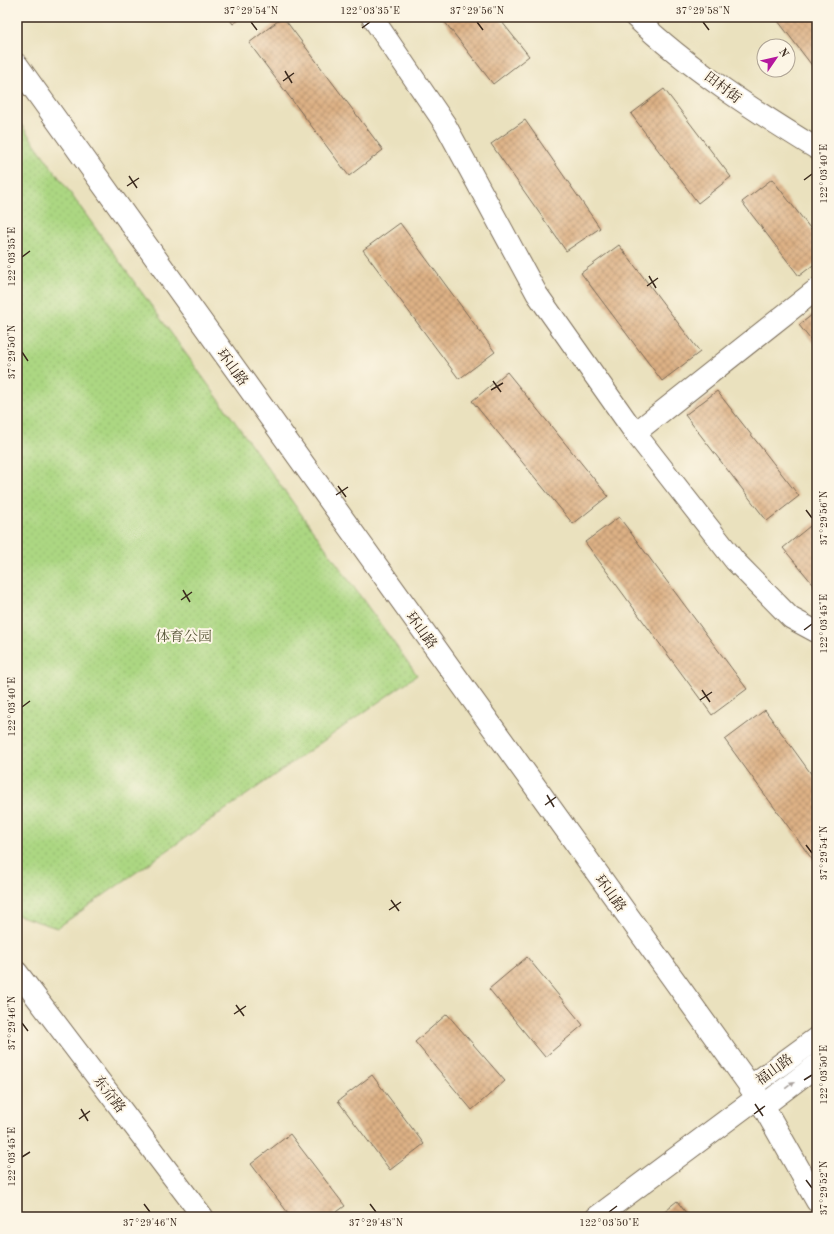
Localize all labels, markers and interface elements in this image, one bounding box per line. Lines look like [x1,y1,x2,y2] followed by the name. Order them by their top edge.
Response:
[224,6,279,16] text: 37°29'54"N
[340,6,400,16] text: 122°03'35"E
[450,6,505,16] text: 37°29'56"N
[676,6,731,16] text: 37°29'58"N
[756,38,796,78] north arrow
[776,47,790,60] text: N
[701,69,744,106] street label: 田村街
[819,144,829,204] text: 122°03'40"E
[7,227,17,287] text: 122°03'35"E
[7,324,17,379] text: 37°29'50"N
[214,346,251,389] street label: 环山路
[819,490,829,545] text: 37°29'56"N
[819,594,829,654] text: 122°03'45"E
[403,609,440,652] street label: 环山路
[156,629,212,644] park label: 体育公园
[7,677,17,737] text: 122°03'40"E
[819,825,829,880] text: 37°29'54"N
[592,872,629,915] street label: 环山路
[7,995,17,1050] text: 37°29'46"N
[819,1045,829,1105] text: 122°03'50"E
[753,1051,796,1088] street label: 福山路
[91,1073,128,1116] street label: 东夼路
[785,1081,795,1089] one-way arrow
[7,1127,17,1187] text: 122°03'45"E
[819,1160,829,1215] text: 37°29'52"N
[123,1218,178,1228] text: 37°29'46"N
[349,1218,404,1228] text: 37°29'48"N
[579,1218,639,1228] text: 122°03'50"E

